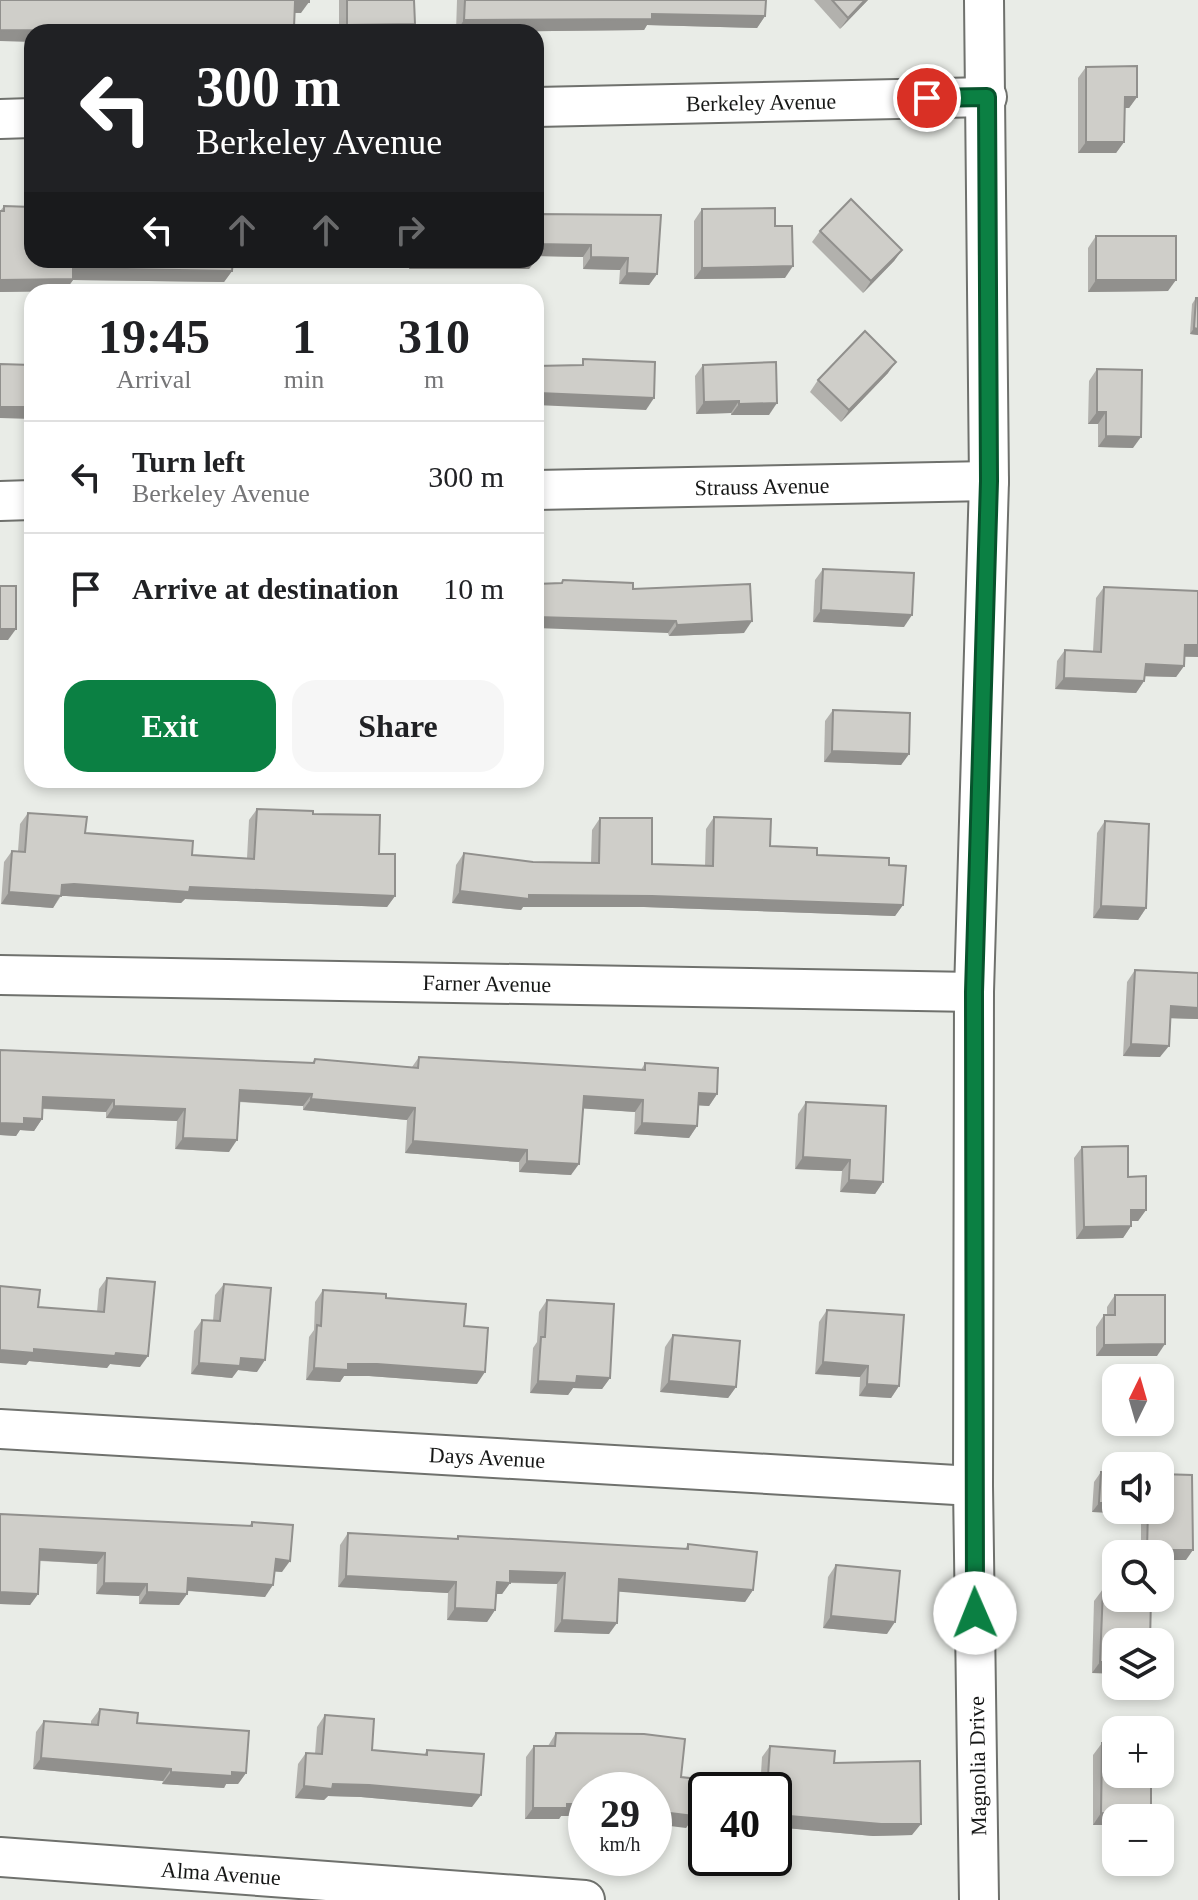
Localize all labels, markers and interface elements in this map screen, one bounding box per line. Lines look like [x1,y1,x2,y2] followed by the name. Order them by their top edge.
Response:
[64,56,168,160] icon: left
[196,56,341,118] text: 300 m
[893,64,961,132] pin
[905,76,949,120] icon: arrive
[686,89,836,116] street label: Berkeley Avenue
[196,122,442,162] text: Berkeley Avenue
[136,208,180,252] icon: left
[220,208,264,252] icon: ahead
[304,208,348,252] icon: ahead
[388,208,432,252] icon: right
[98,310,210,363] text: 19:45
[292,310,316,363] text: 1
[398,310,470,363] text: 310
[116,365,191,394] text: Arrival
[284,365,324,394] text: min
[424,365,444,394] text: m
[132,445,245,478] text: Turn left
[64,455,108,499] icon: left
[428,460,504,493] text: 300 m
[694,473,830,500] street label: Strauss Avenue
[132,479,310,508] text: Berkeley Avenue
[64,567,108,611] icon: arrive
[132,572,399,605] text: Arrive at destination
[443,572,504,605] text: 10 m
[64,680,276,772] button: Exit
[292,680,504,772] button: Share
[423,970,551,997] street label: Farner Avenue
[1102,1364,1174,1436] north arrow
[1102,1364,1174,1876] map controls
[428,1442,546,1473] street label: Days Avenue
[1102,1452,1174,1524] button: sound
[1102,1540,1174,1612] button: search
[933,1571,1017,1655] position arrow
[1102,1628,1174,1700] button: layers
[964,1696,991,1836] street label: Magnolia Drive
[1102,1716,1174,1788] button: +
[688,1772,792,1876] speed limit sign: 40
[600,1791,640,1836] text: 29
[1102,1804,1174,1876] button: −
[599,1833,641,1855] text: km/h
[160,1857,282,1890] street label: Alma Avenue

